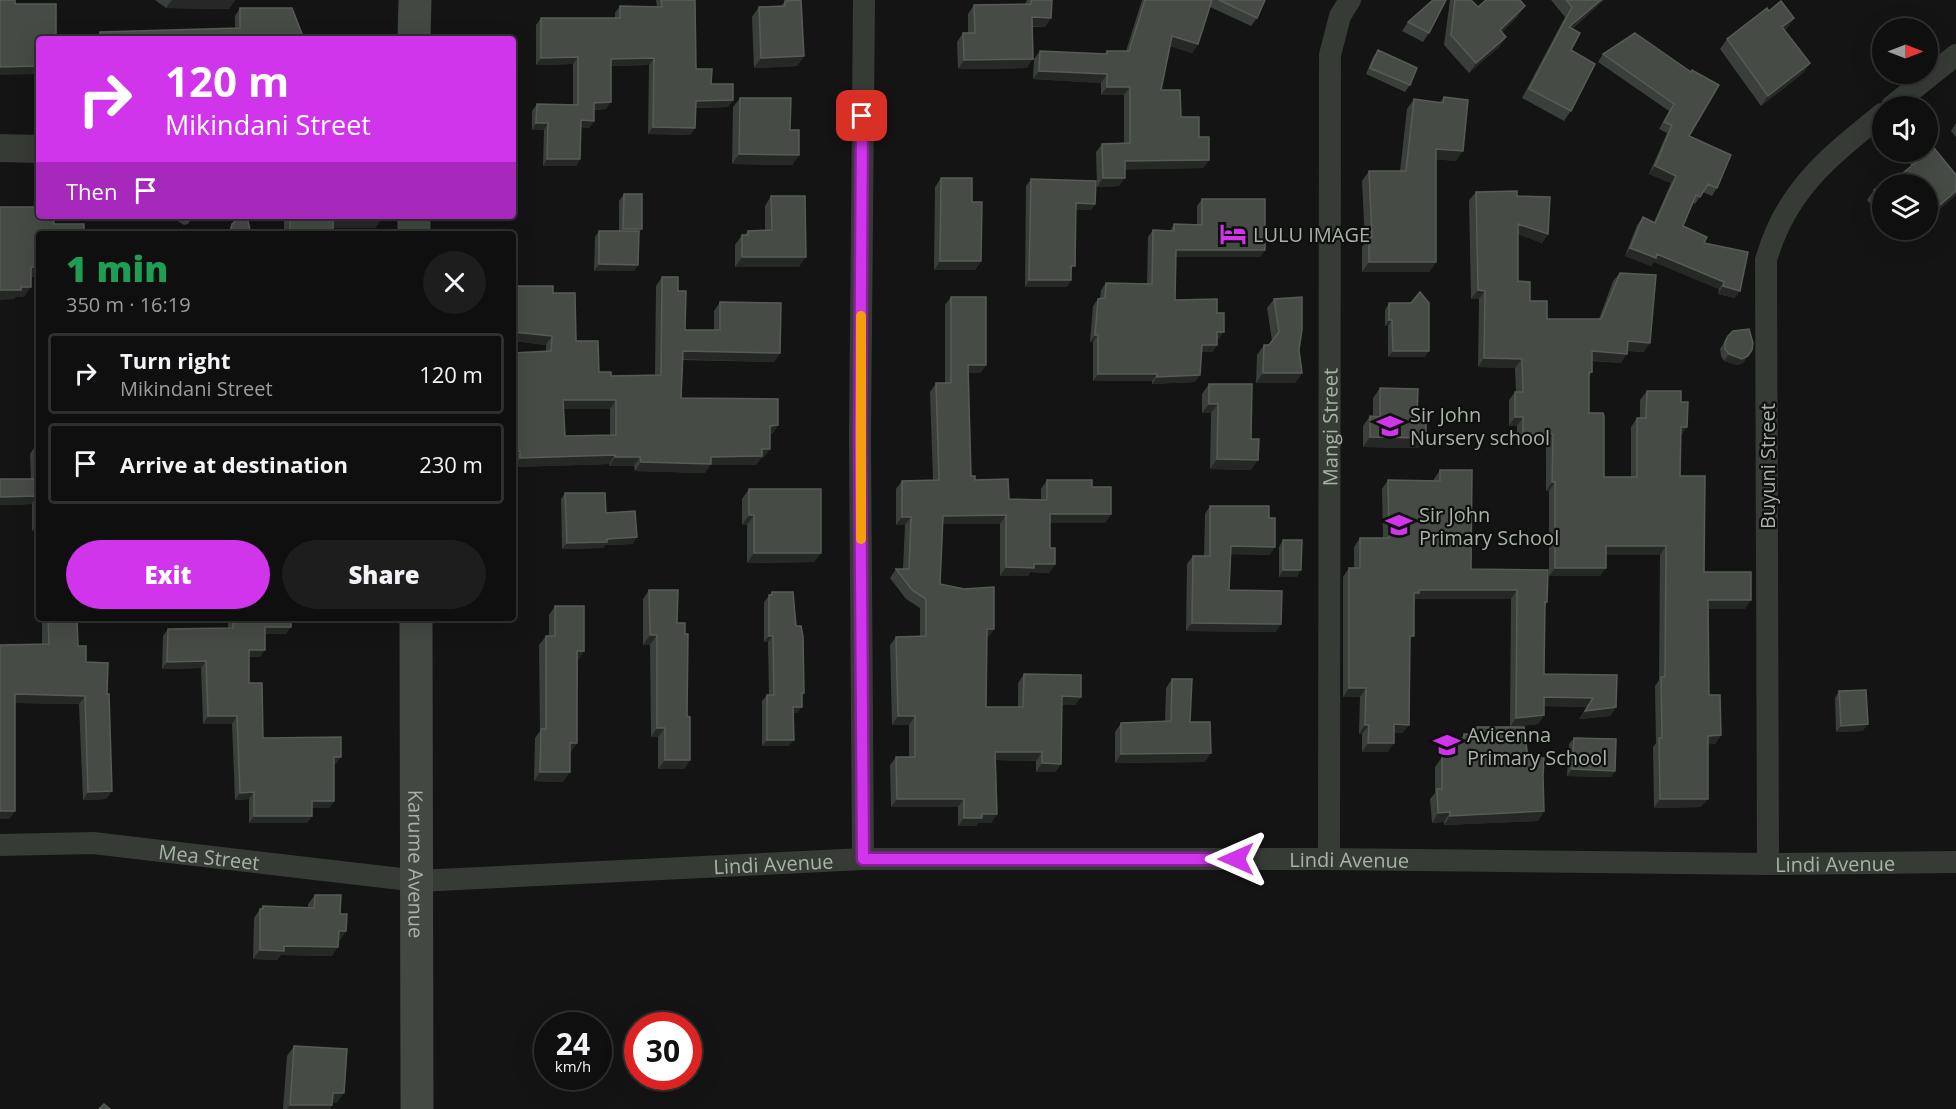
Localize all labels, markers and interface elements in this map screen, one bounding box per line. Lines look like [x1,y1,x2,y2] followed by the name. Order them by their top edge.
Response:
[1872,18,1938,84] north arrow
[1872,18,1938,240] map controls
[165,52,289,109] text: 120 m
[66,60,144,138] icon: right
[836,90,887,141] pin
[1872,96,1938,162] button: sound
[845,99,878,132] icon: arrive
[165,106,371,143] text: Mikindani Street
[129,174,162,207] icon: arrive
[1872,174,1938,240] button: layers
[66,176,117,206] text: Then
[1218,219,1248,249] hotel icon: LULU IMAGE
[1253,221,1370,248] place label: LULU IMAGE
[66,244,168,293] text: 1 min
[423,251,486,314] button: close
[66,291,191,318] text: 350 m · 16:19
[120,345,231,375] text: Turn right
[69,357,102,390] icon: right
[419,359,483,389] text: 120 m
[1316,368,1343,486] street label: Mangi Street
[120,375,273,402] text: Mikindani Street
[1410,401,1550,451] place label: Sir John Nursery school
[1754,403,1781,529] street label: Buyuni Street
[1375,411,1405,441] school or university icon: Sir John Nursery school
[69,447,102,480] icon: arrive
[120,449,348,479] text: Arrive at destination
[419,449,483,479] text: 230 m
[1419,501,1559,551] place label: Sir John Primary School
[1384,510,1414,540] school or university icon: Sir John Primary School
[66,540,270,609] button: Exit
[282,540,486,609] button: Share
[1467,721,1607,771] place label: Avicenna Primary School
[1432,730,1462,760] school or university icon: Avicenna Primary School
[403,790,430,938] street label: Karume Avenue
[1204,827,1268,891] position arrow
[157,837,261,876] street label: Mea Street
[1289,846,1409,873] street label: Lindi Avenue
[713,847,834,880] street label: Lindi Avenue
[1775,849,1895,877] street label: Lindi Avenue
[624,1012,702,1090] speed limit sign: 30
[556,1023,590,1064] text: 24
[555,1056,591,1076] text: km/h

